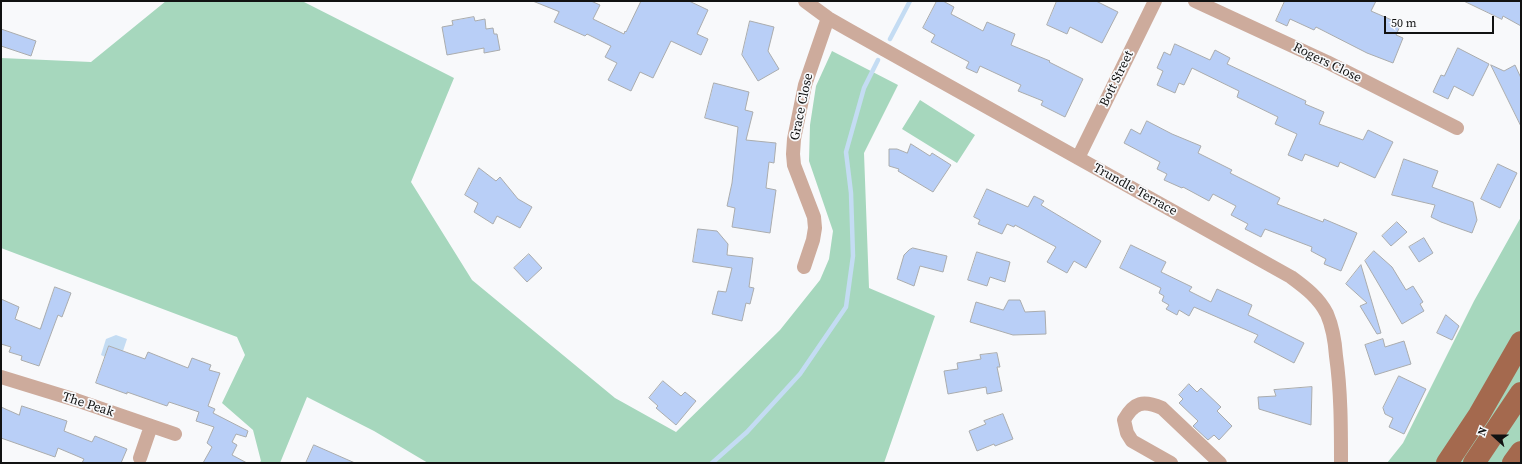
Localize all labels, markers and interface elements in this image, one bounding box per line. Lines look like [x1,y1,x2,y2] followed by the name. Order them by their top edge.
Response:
[1386,8,1496,34] scale bar
[1391,15,1417,31] text: 50 m
[1290,40,1364,86] street label: Rogers Close
[1097,48,1137,110] street label: Bott Street
[787,72,817,142] street label: Grace Close
[1090,161,1180,219] street label: Trundle Terrace
[60,389,116,421] street label: The Peak
[1474,416,1514,456] north arrow
[1474,425,1491,438] text: N

